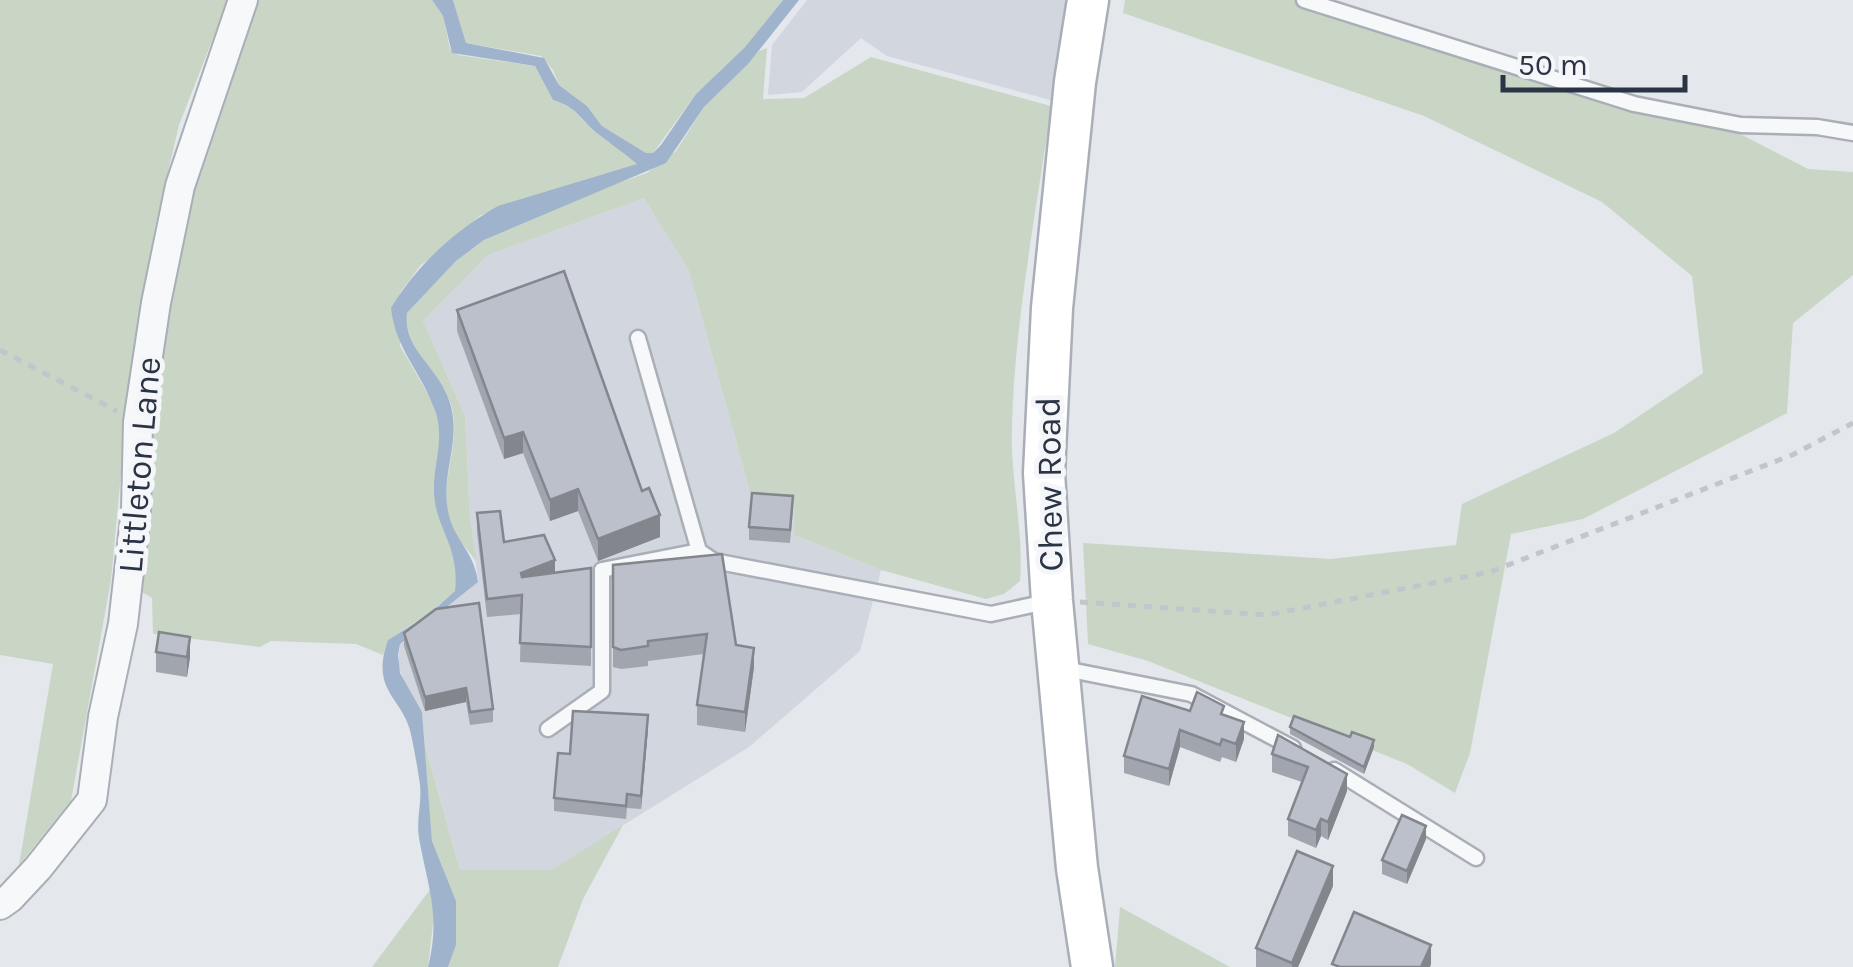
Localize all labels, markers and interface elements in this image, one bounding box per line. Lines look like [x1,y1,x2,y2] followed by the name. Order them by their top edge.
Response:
[1503,30,1686,92] scale bar
[1518,47,1588,83] text: 50 m
[110,355,169,575] street label: Littleton Lane
[1027,396,1072,572] street label: Chew Road

